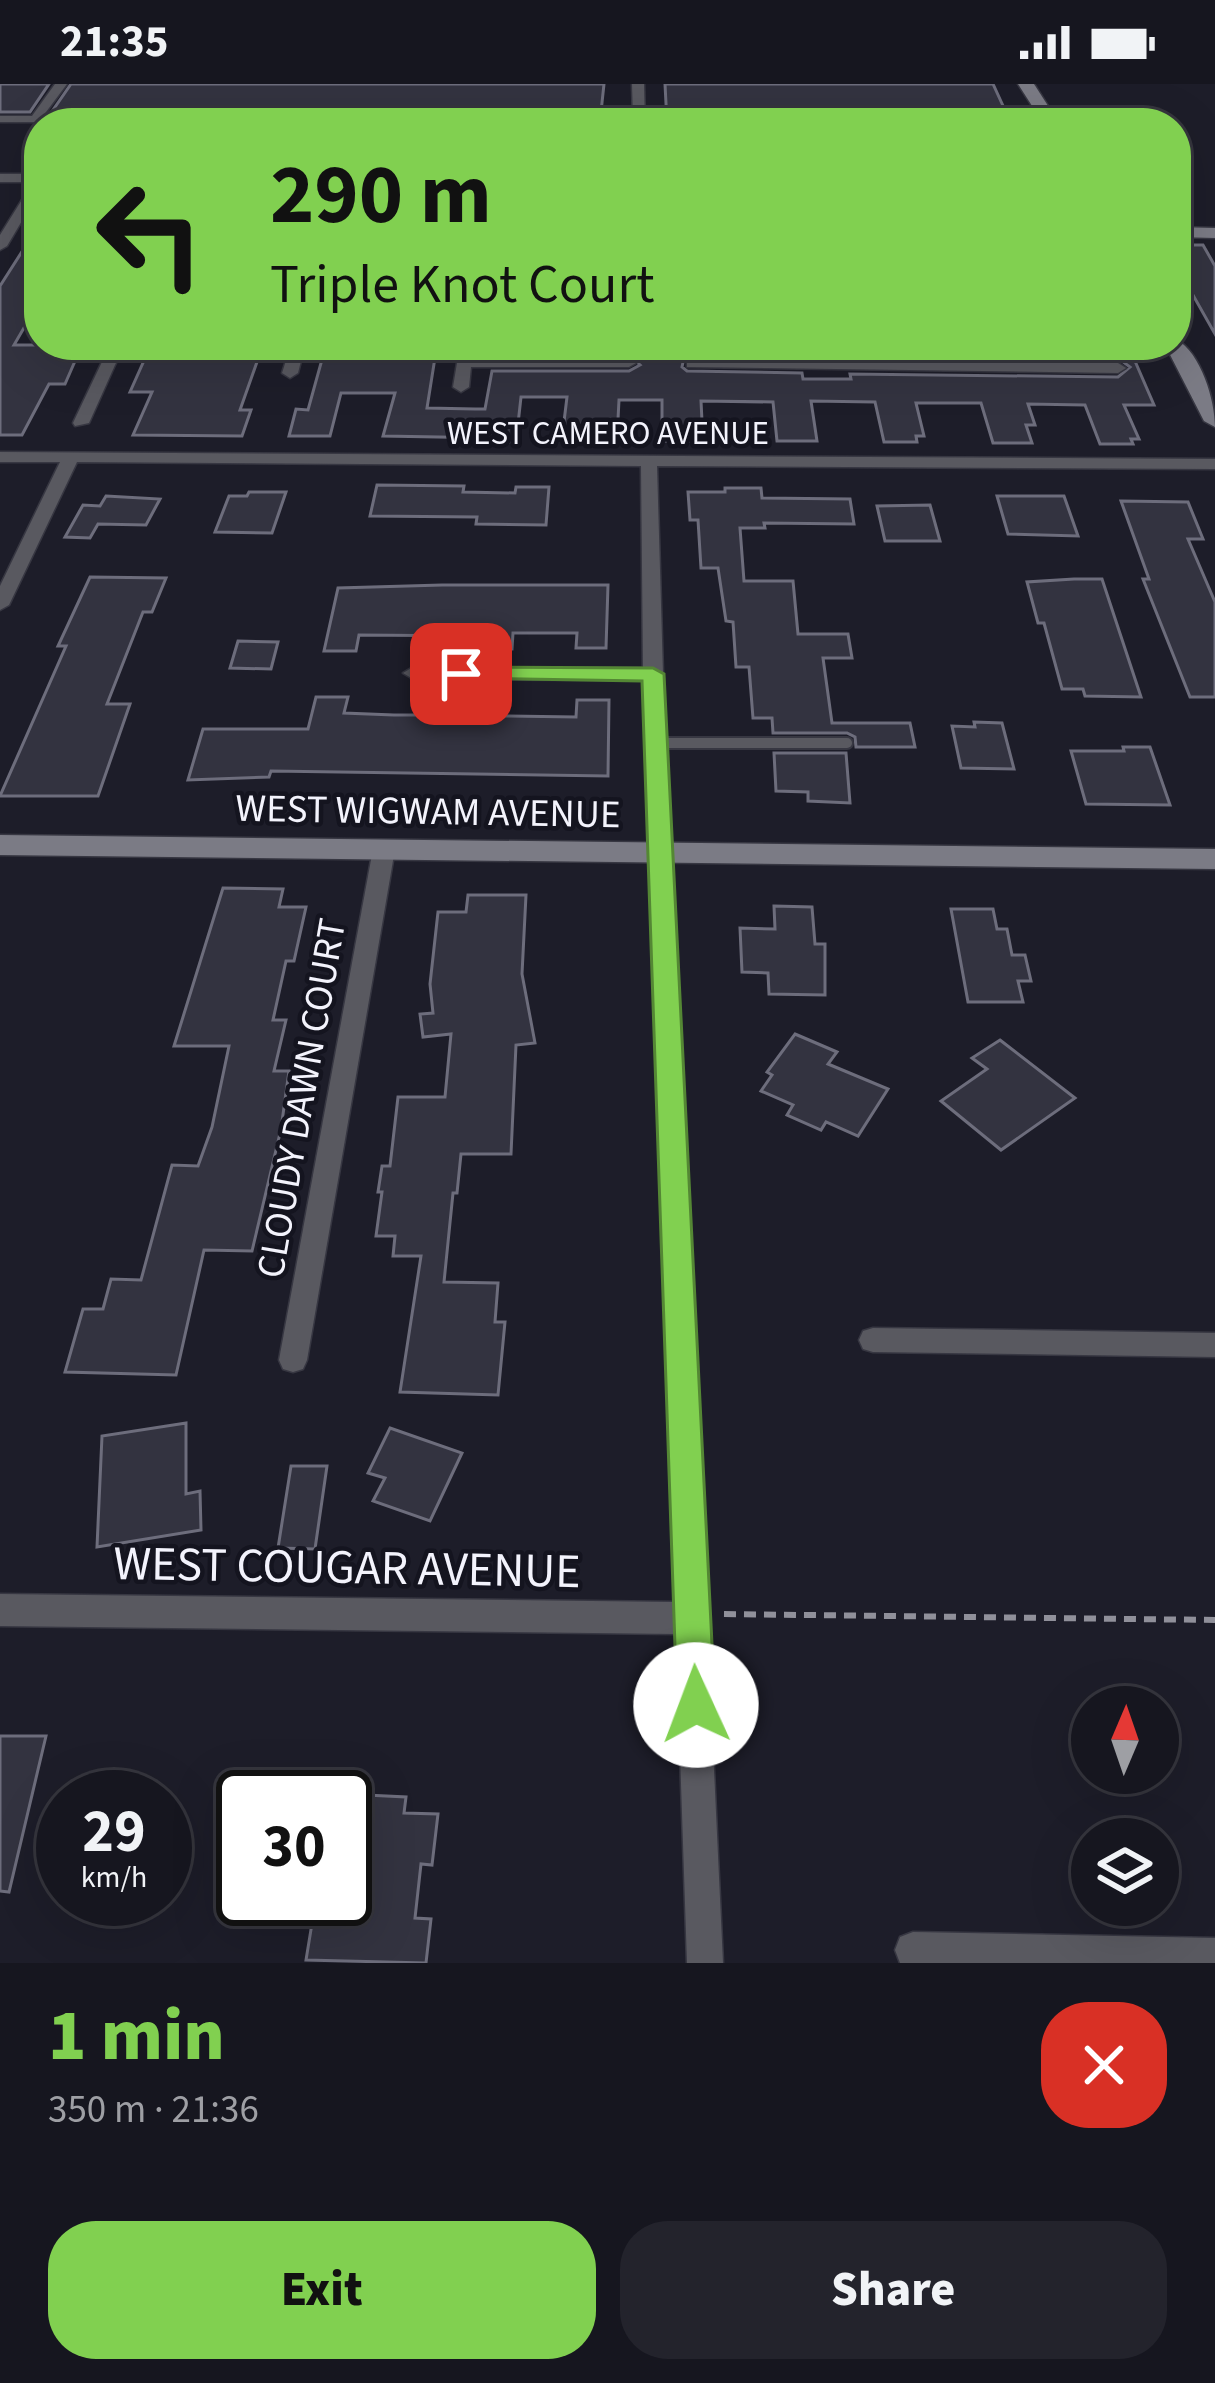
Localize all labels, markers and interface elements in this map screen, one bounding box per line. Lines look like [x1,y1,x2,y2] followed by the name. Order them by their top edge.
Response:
[60,10,169,74] text: 21:35
[270,136,492,256] text: 290 m
[72,156,228,312] icon: left
[270,247,654,324] text: Triple Knot Court
[447,410,769,457] street label: WEST CAMERO AVENUE
[410,623,512,725] pin
[428,641,494,707] icon: arrive
[235,781,621,843] street label: WEST WIGWAM AVENUE
[243,914,361,1282] street label: CLOUDY DAWN COURT
[113,1530,581,1606] street label: WEST COUGAR AVENUE
[633,1642,759,1768] position arrow
[1071,1686,1179,1794] north arrow
[1071,1686,1179,1926] map controls
[216,1770,372,1926] speed limit sign: 30
[82,1790,146,1875] text: 29
[1071,1818,1179,1926] button: layers
[81,1856,147,1899] text: km/h
[48,1985,225,2088] text: 1 min
[1041,2002,1167,2128] button: close
[48,2082,259,2138] text: 350 m · 21:36
[48,2221,596,2359] button: Exit
[620,2221,1167,2359] button: Share

